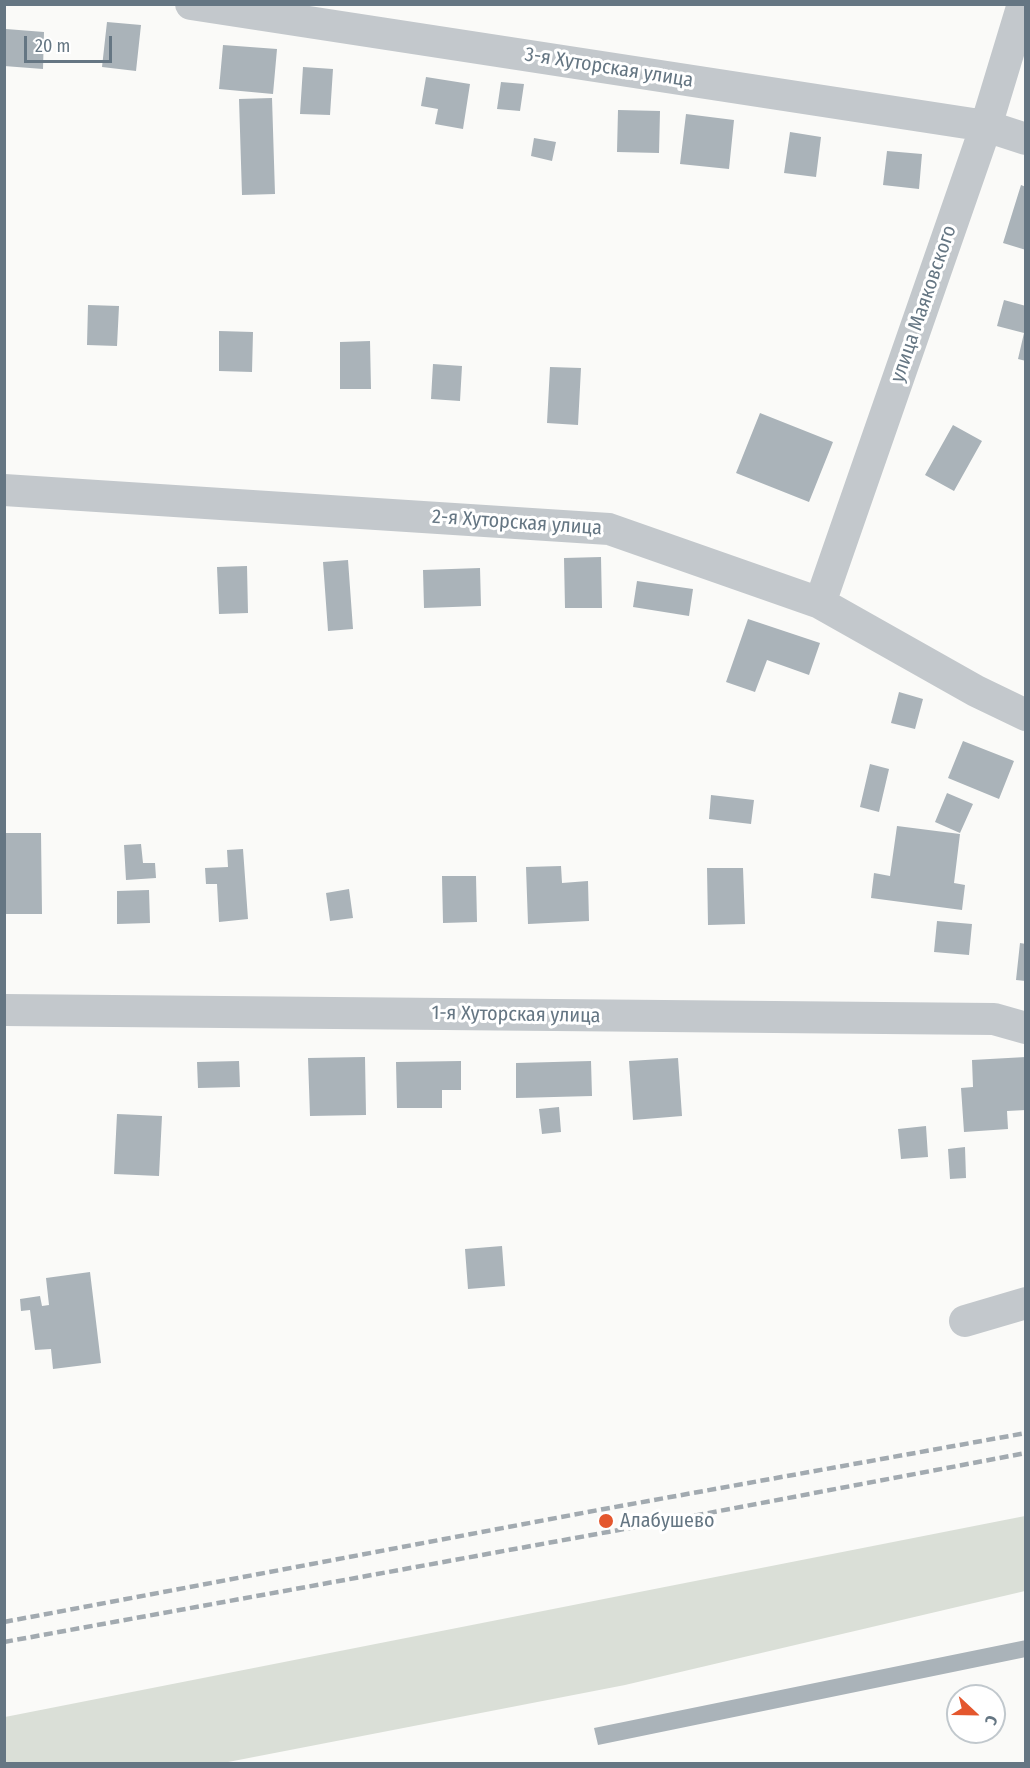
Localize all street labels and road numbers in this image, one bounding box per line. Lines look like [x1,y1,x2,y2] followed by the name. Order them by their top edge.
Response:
[523,43,695,93] street label: 3-я Хуторская улица
[886,222,962,386] street label: улица Маяковского
[431,505,603,541] street label: 2-я Хуторская улица
[431,1002,601,1028] street label: 1-я Хуторская улица

